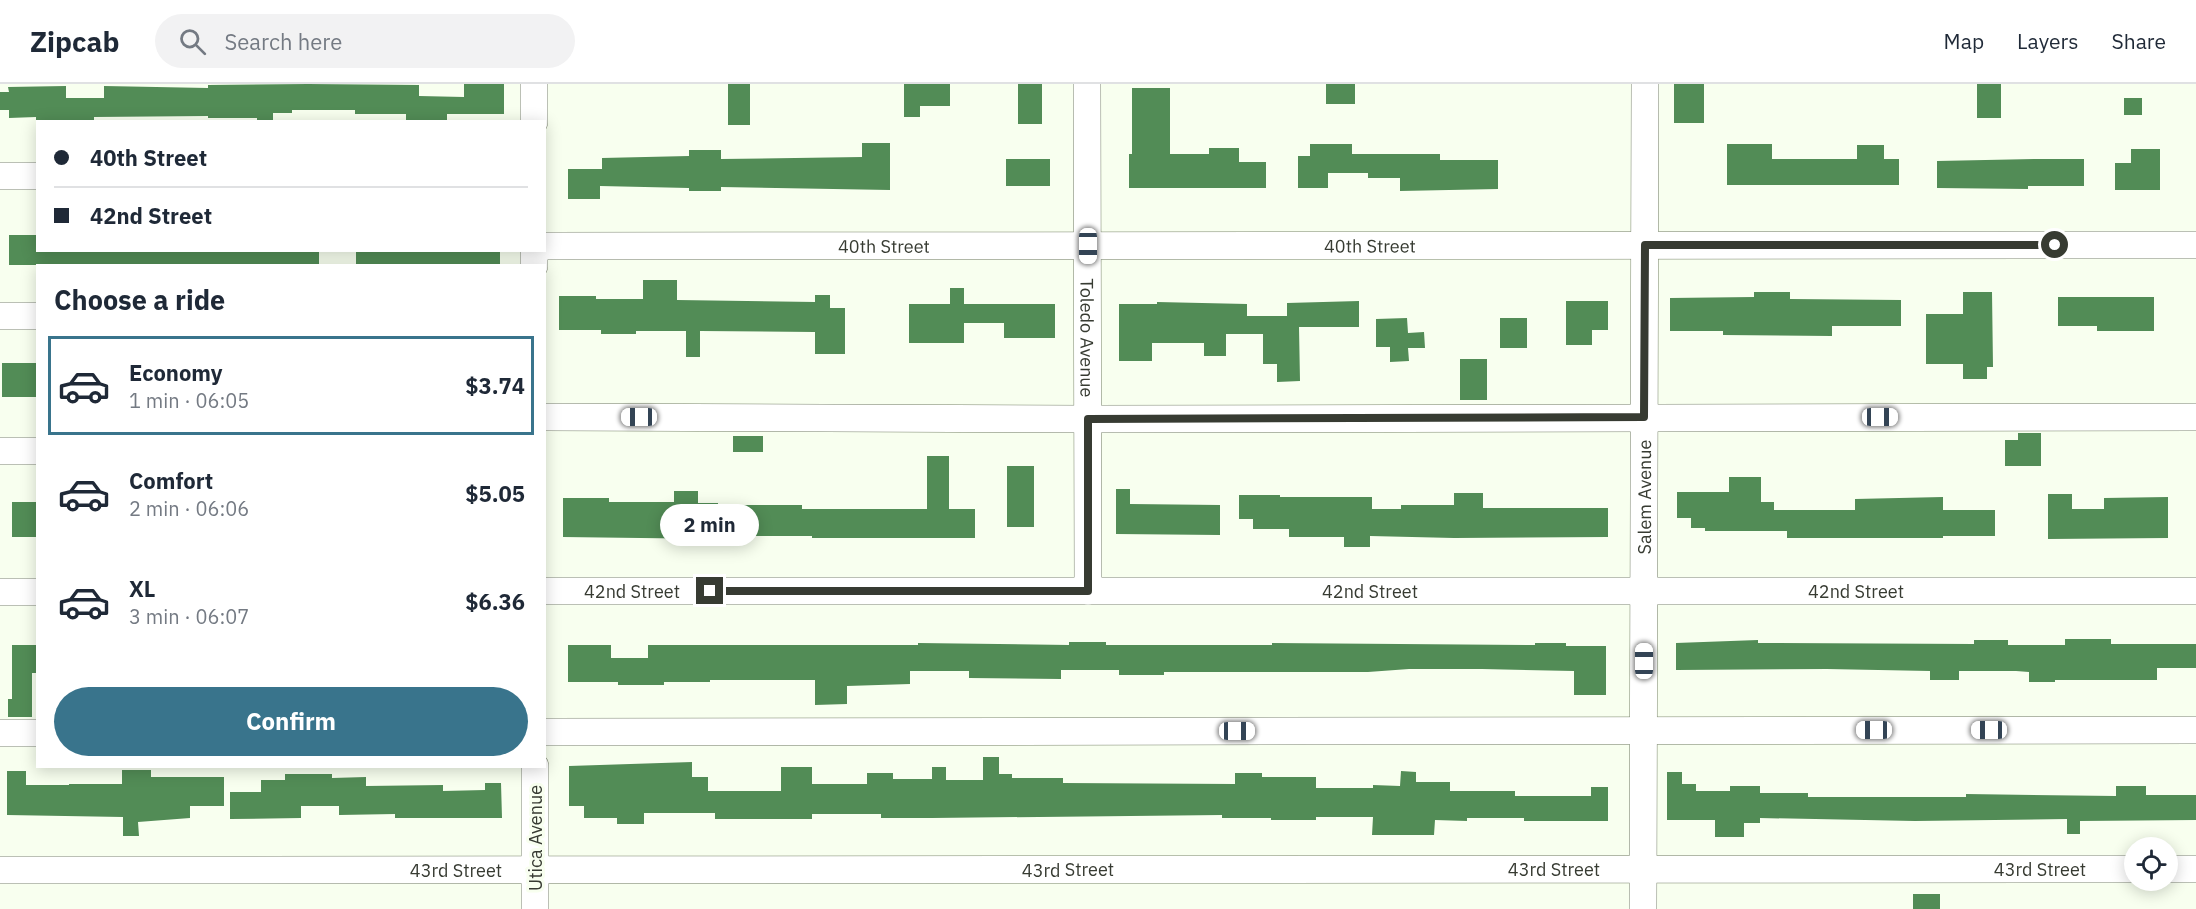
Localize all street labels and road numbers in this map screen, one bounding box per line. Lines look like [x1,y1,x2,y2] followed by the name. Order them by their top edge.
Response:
[838,234,930,257] street label: 40th Street
[1324,234,1416,257] street label: 40th Street
[1076,278,1099,398] street label: Toledo Avenue
[1632,439,1656,555] street label: Salem Avenue
[584,580,680,603] street label: 42nd Street
[1322,580,1418,603] street label: 42nd Street
[1808,580,1904,603] street label: 42nd Street
[524,785,547,891] street label: Utica Avenue
[410,858,502,881] street label: 43rd Street
[1022,858,1114,881] street label: 43rd Street
[1508,858,1600,881] street label: 43rd Street
[1994,858,2086,881] street label: 43rd Street

